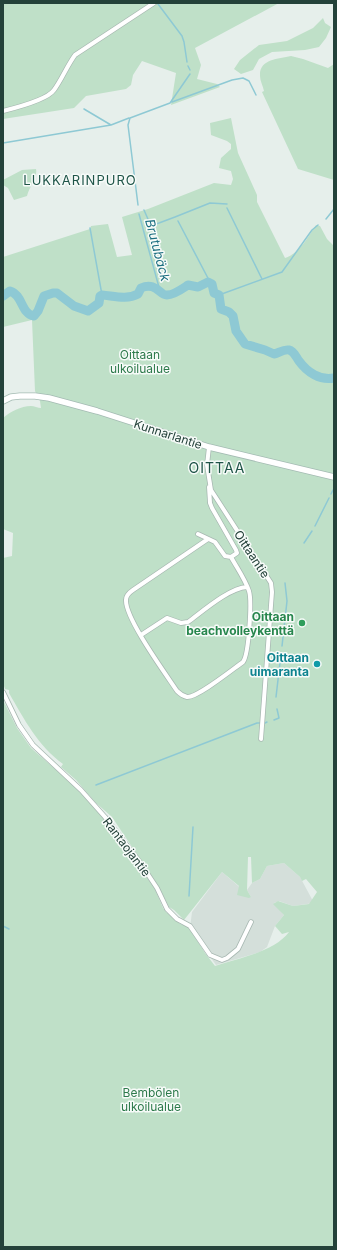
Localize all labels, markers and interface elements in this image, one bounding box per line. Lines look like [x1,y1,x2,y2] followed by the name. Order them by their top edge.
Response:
[23,172,137,188] district label: LUKKARINPURO
[142,217,174,284] water label: Brutubäck
[110,347,170,376] park label: Oittaan ulkoilualue
[132,416,204,452] street label: Kunnarlantie
[189,459,245,476] district label: OITTAA
[231,527,273,581] street label: Oittaantie
[186,609,294,638] place label: Oittaan beachvolleykenttä
[297,618,307,628] marker: Oittaan beachvolleykenttä
[250,650,309,679] place label: Oittaan uimaranta
[312,659,322,669] marker: Oittaan uimaranta
[100,815,154,879] street label: Rantaojantie
[121,1085,181,1114] park label: Bembölen ulkoilualue

